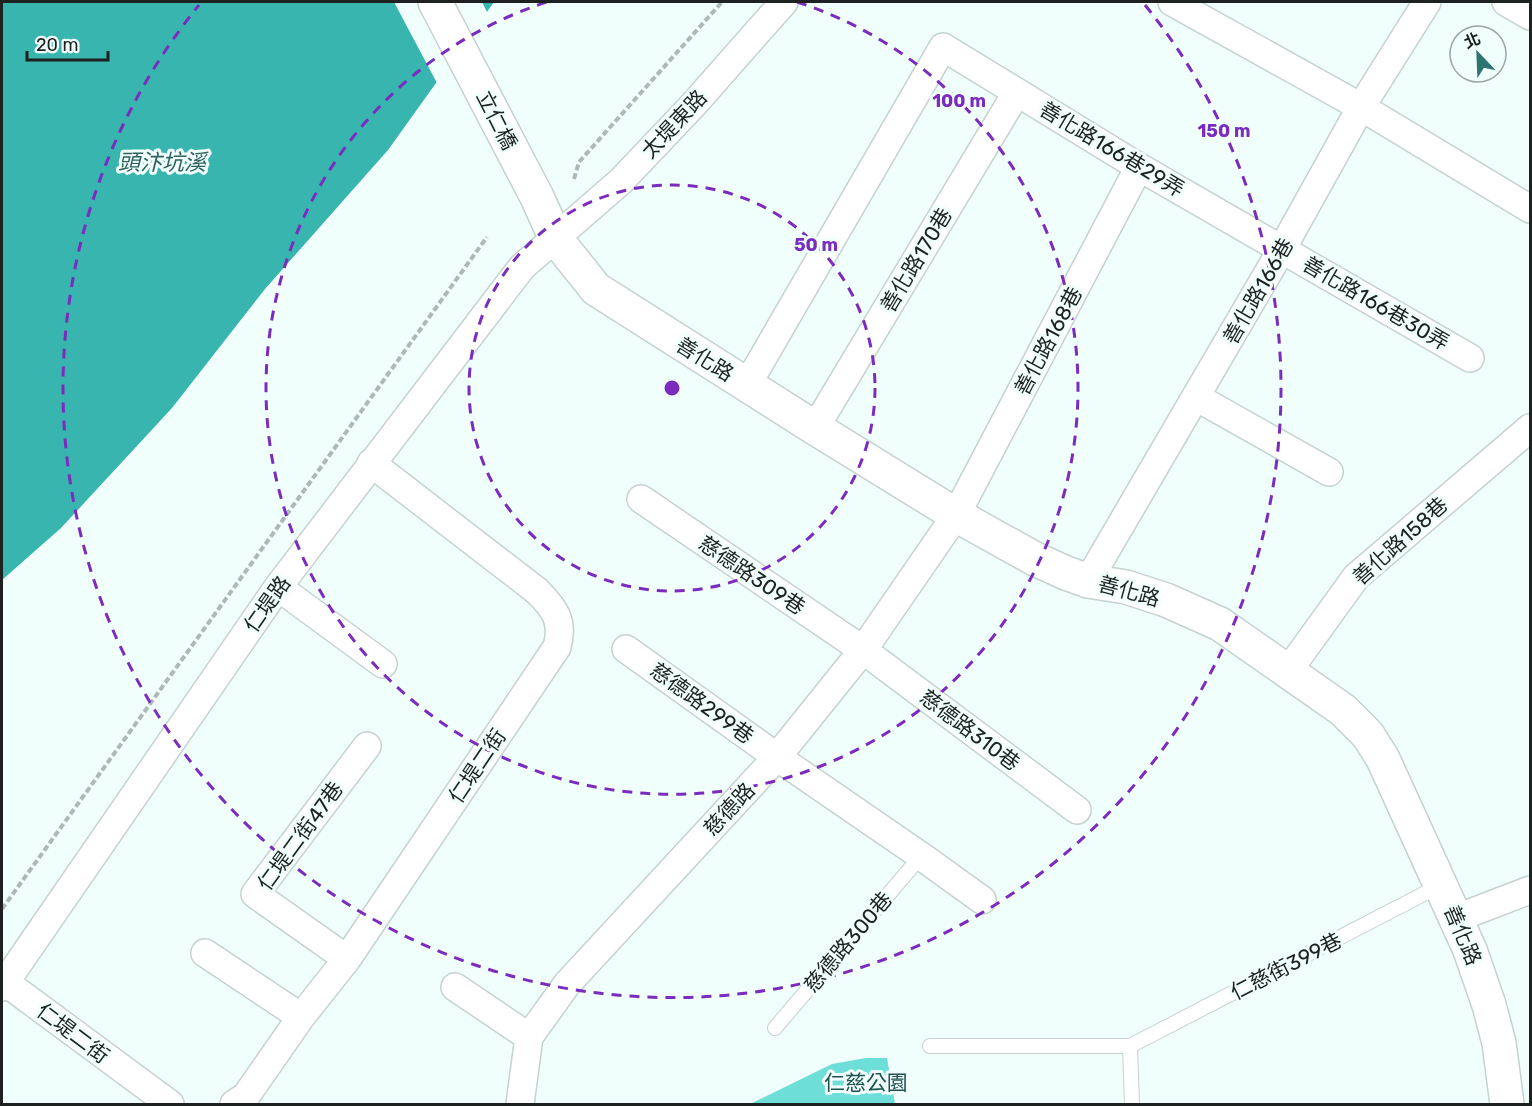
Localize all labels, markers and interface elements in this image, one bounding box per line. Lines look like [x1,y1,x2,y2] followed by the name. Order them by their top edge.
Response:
[27,24,108,62] scale bar
[1448,24,1508,84] north arrow
[1461,29,1483,53] text: 北
[36,34,78,56] text: 20 m
[636,85,712,163] street label: 太堤東路
[472,86,522,154] street label: 立仁橋
[932,90,986,112] text: 100 m
[1035,96,1189,202] street label: 善化路166巷29弄
[1197,120,1251,142] text: 150 m
[118,149,209,176] water label: 頭汴坑溪
[875,203,957,317] street label: 善化路170巷
[794,234,838,256] text: 50 m
[1218,234,1298,348] street label: 善化路166巷
[1298,251,1454,355] street label: 善化路166巷30弄
[1009,283,1087,399] street label: 善化路168巷
[672,332,738,386] street label: 善化路
[662,378,682,398] centre of rings
[1347,492,1453,590] street label: 善化路158巷
[694,530,810,620] street label: 慈德路309巷
[239,571,295,637] street label: 仁堤路
[1095,571,1163,611] street label: 善化路
[646,657,758,749] street label: 慈德路299巷
[915,684,1025,776] street label: 慈德路310巷
[443,724,511,808] street label: 仁堤二街
[252,777,348,895] street label: 仁堤二街47巷
[698,777,760,841] street label: 慈德路
[799,887,897,997] street label: 慈德路300巷
[1439,901,1487,969] street label: 善化路
[1226,927,1346,1005] street label: 仁慈街399巷
[32,998,114,1068] street label: 仁堤二街
[824,1070,908,1095] park label: 仁慈公園

